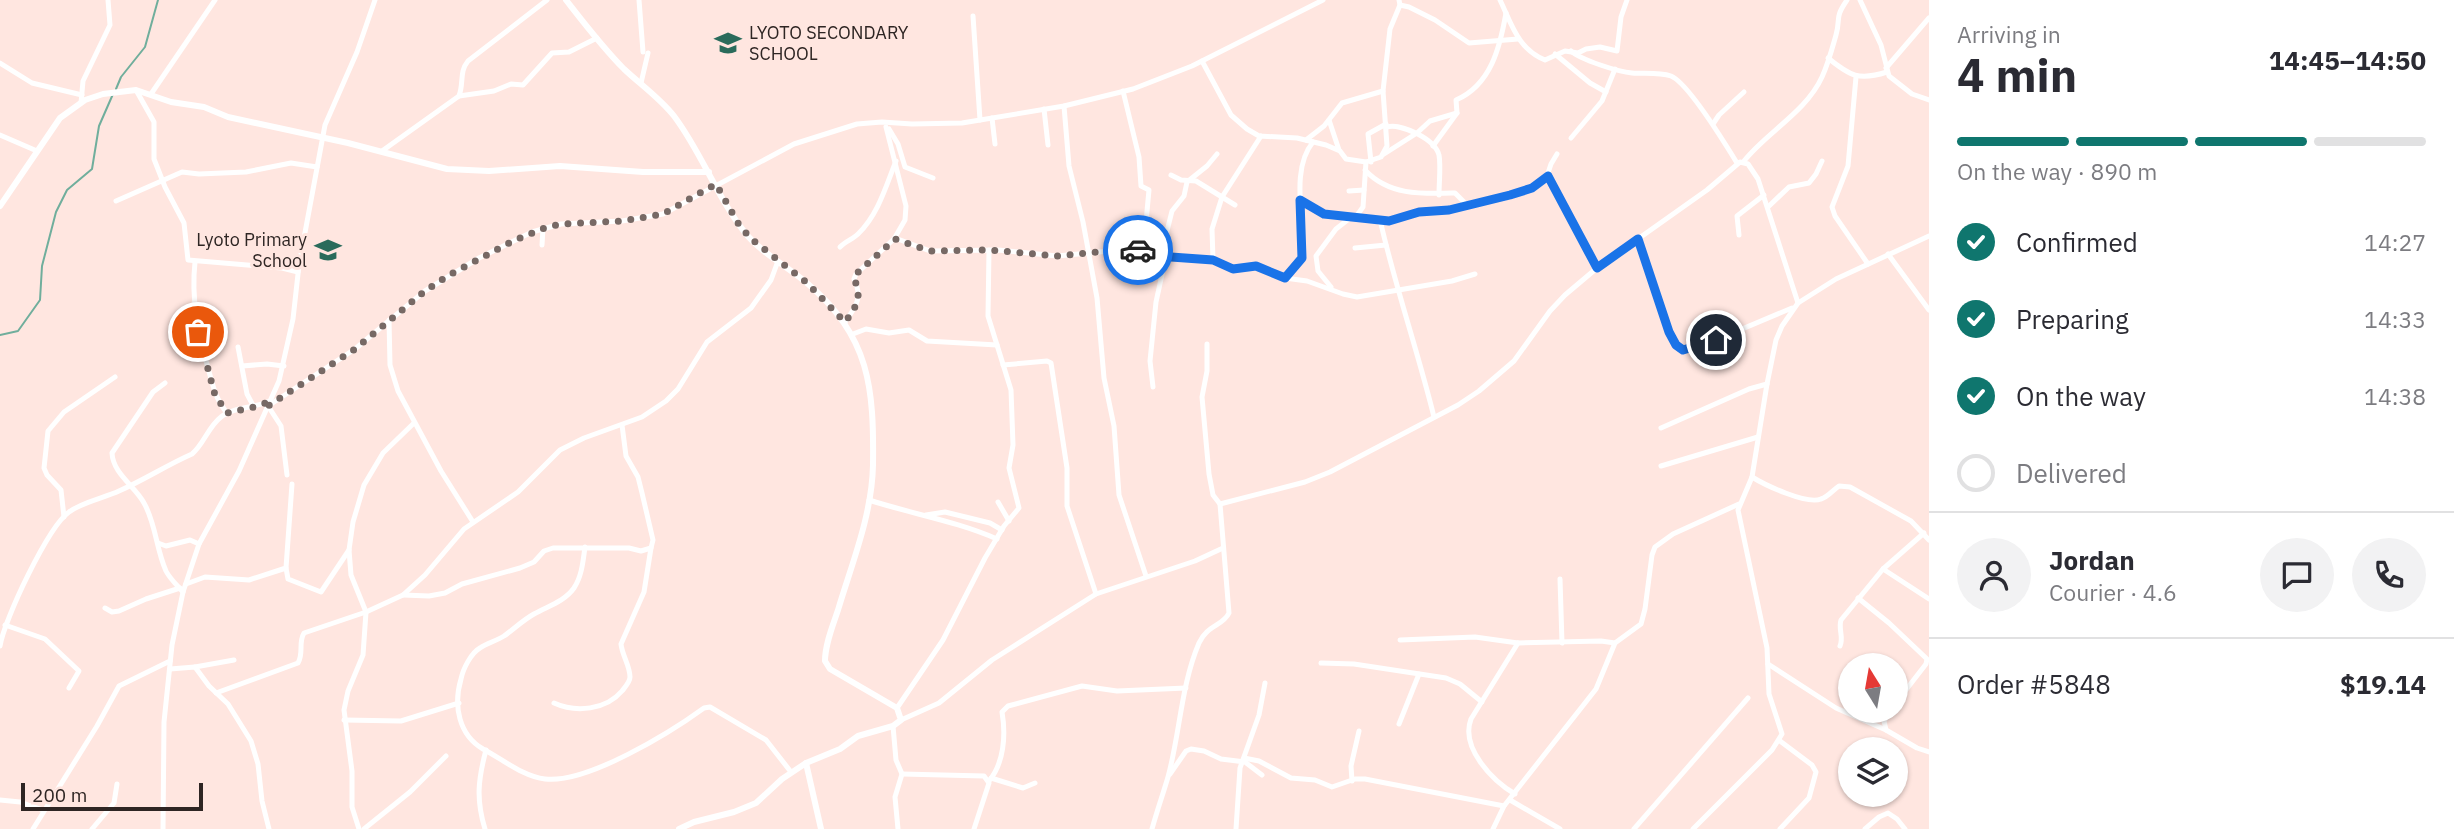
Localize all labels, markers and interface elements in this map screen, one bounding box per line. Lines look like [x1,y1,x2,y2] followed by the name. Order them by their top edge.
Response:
[1957,19,2061,49] text: Arriving in
[749,21,909,65] place label: LYOTO SECONDARY SCHOOL
[713,28,743,58] school or university icon: LYOTO SECONDARY SCHOOL
[2269,43,2426,77] text: 14:45–14:50
[1957,45,2077,105] text: 4 min
[1957,156,2157,186] text: On the way · 890 m
[1103,215,1173,285] courier
[1957,223,1995,261] icon: check
[2016,225,2138,259] text: Confirmed
[2364,227,2426,257] text: 14:27
[196,228,307,272] place label: Lyoto Primary School
[1119,231,1157,269] icon: car
[313,235,343,265] school or university icon: Lyoto Primary School
[1957,300,1995,338] icon: check
[168,302,228,362] pin
[2016,302,2129,336] text: Preparing
[2364,304,2426,334] text: 14:33
[1686,310,1746,370] pin
[179,313,217,351] icon: bag
[1697,321,1735,359] icon: home
[1957,377,1995,415] icon: check
[2016,379,2146,413] text: On the way
[2364,381,2426,411] text: 14:38
[2016,456,2127,490] text: Delivered
[1957,538,2031,612] button: person
[2260,538,2334,612] button: chat
[2352,538,2426,612] button: phone
[2049,543,2135,577] text: Jordan
[2049,577,2177,607] text: Courier · 4.6
[1838,653,1908,723] north arrow
[1838,653,1908,807] map controls
[1957,667,2111,701] text: Order #5848
[2340,667,2426,701] text: $19.14
[1838,737,1908,807] button: layers
[21,780,203,812] scale bar
[32,783,87,807] text: 200 m

